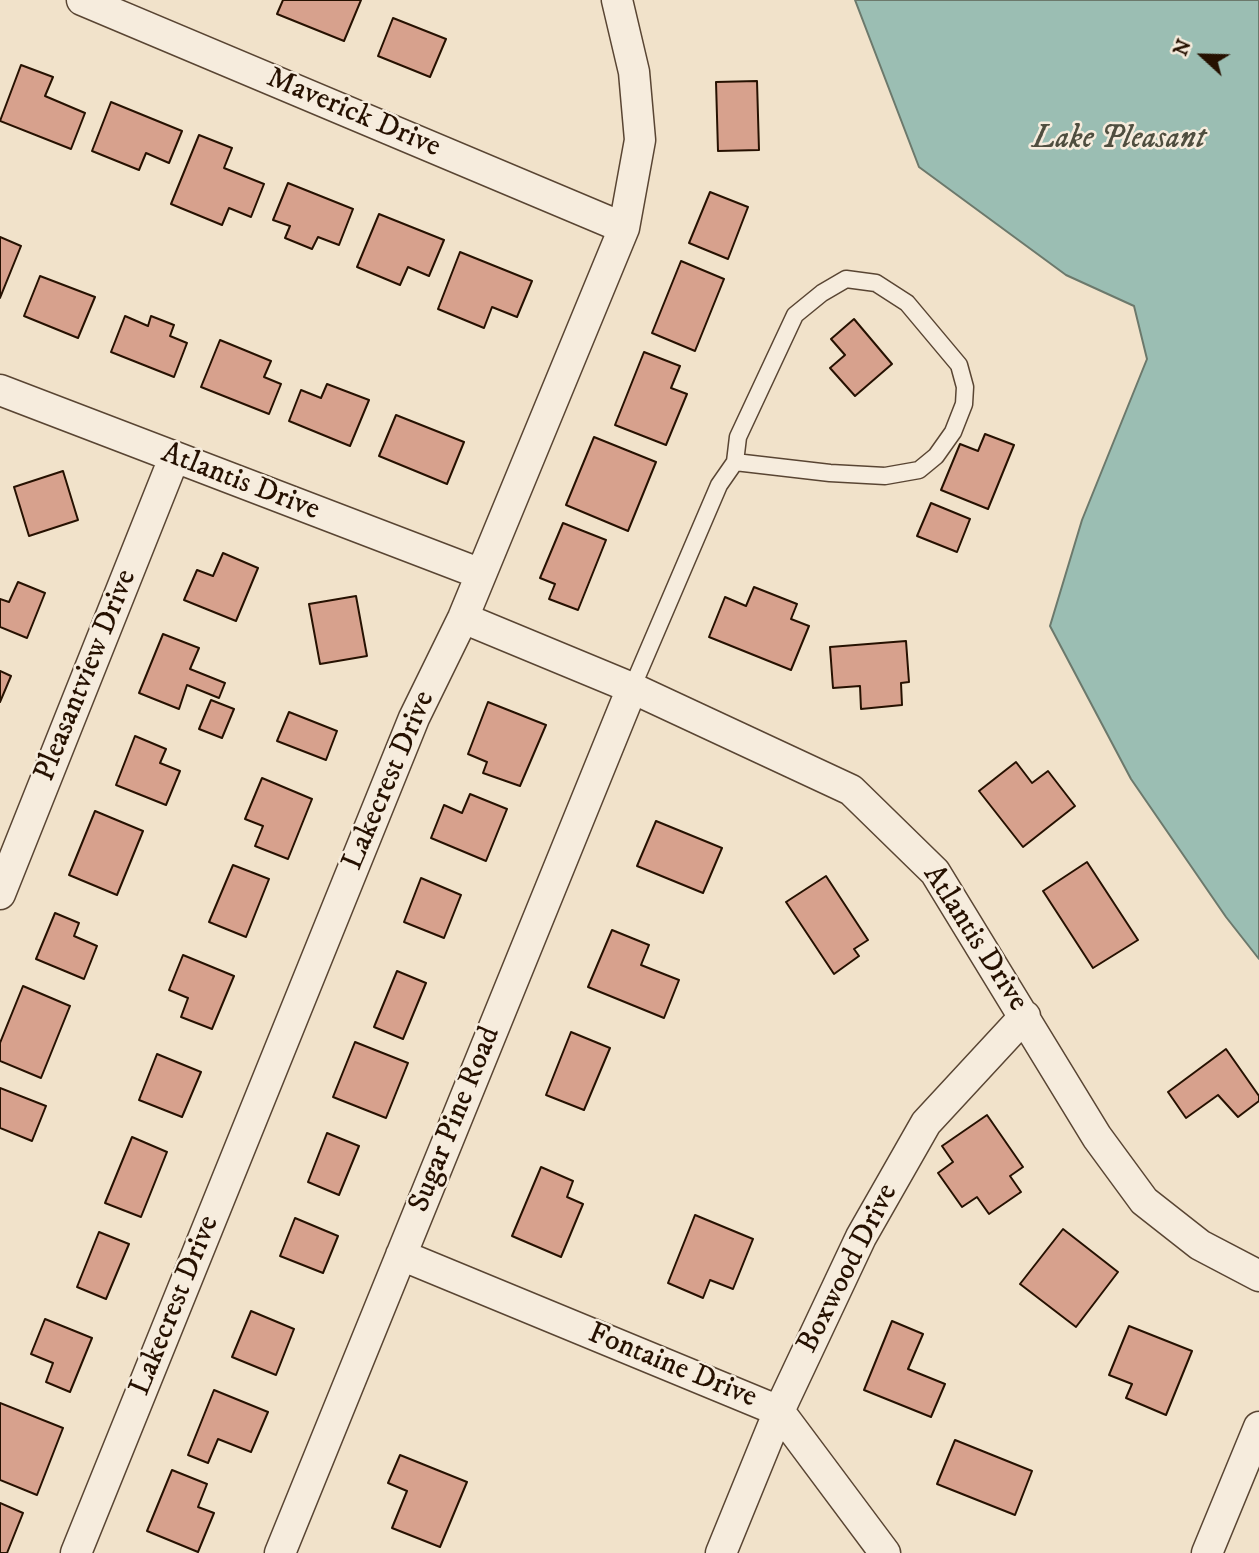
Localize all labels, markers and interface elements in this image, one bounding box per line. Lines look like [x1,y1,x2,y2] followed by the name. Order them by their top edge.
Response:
[1168,21,1238,91] north arrow
[1169,36,1197,59] text: N
[261,61,445,167] street label: Maverick Drive
[1032,121,1206,159] water label: Lake Pleasant
[156,436,324,530] street label: Atlantis Drive
[28,565,146,787] street label: Pleasantview Drive
[336,686,444,876] street label: Lakecrest Drive
[914,859,1034,1019] street label: Atlantis Drive
[402,1022,510,1218] street label: Sugar Pine Road
[791,1178,907,1360] street label: Boxwood Drive
[124,1211,228,1401] street label: Lakecrest Drive
[582,1317,762,1417] street label: Fontaine Drive

